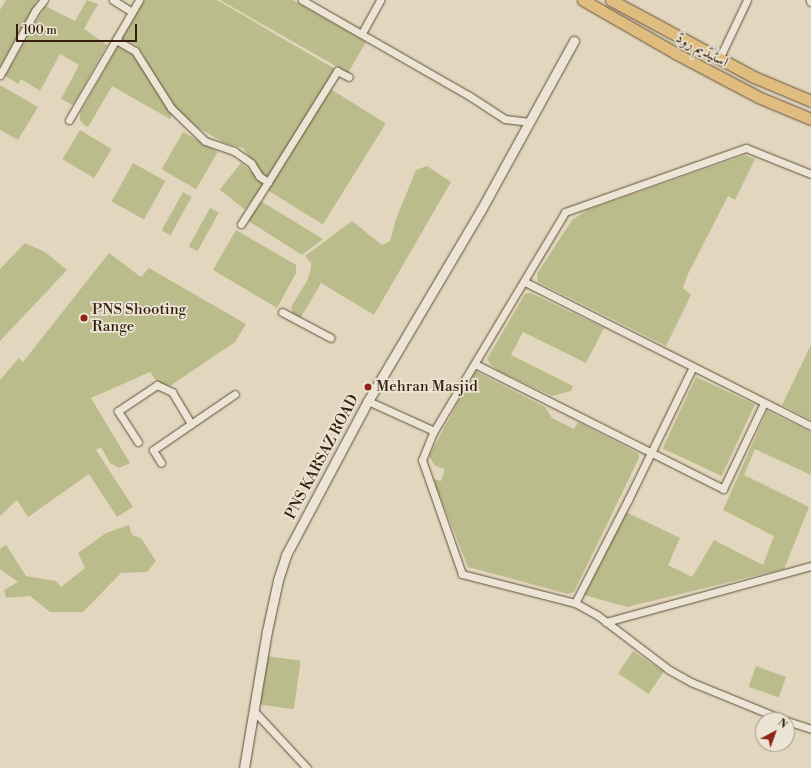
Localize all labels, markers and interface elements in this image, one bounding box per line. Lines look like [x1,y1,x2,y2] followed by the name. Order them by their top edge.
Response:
[18,16,139,42] scale bar
[23,23,57,38] text: 100 m
[673,29,731,71] street label: اسٹیڈیم روڈ
[92,300,186,335] place label: PNS Shooting Range
[79,313,89,323] marker: PNS Shooting Range
[376,378,478,396] place label: Mehran Masjid
[363,382,373,392] marker: Mehran Masjid
[281,392,363,522] street label: PNS KARSAZ ROAD
[755,712,795,752] north arrow
[774,716,790,732] text: N

